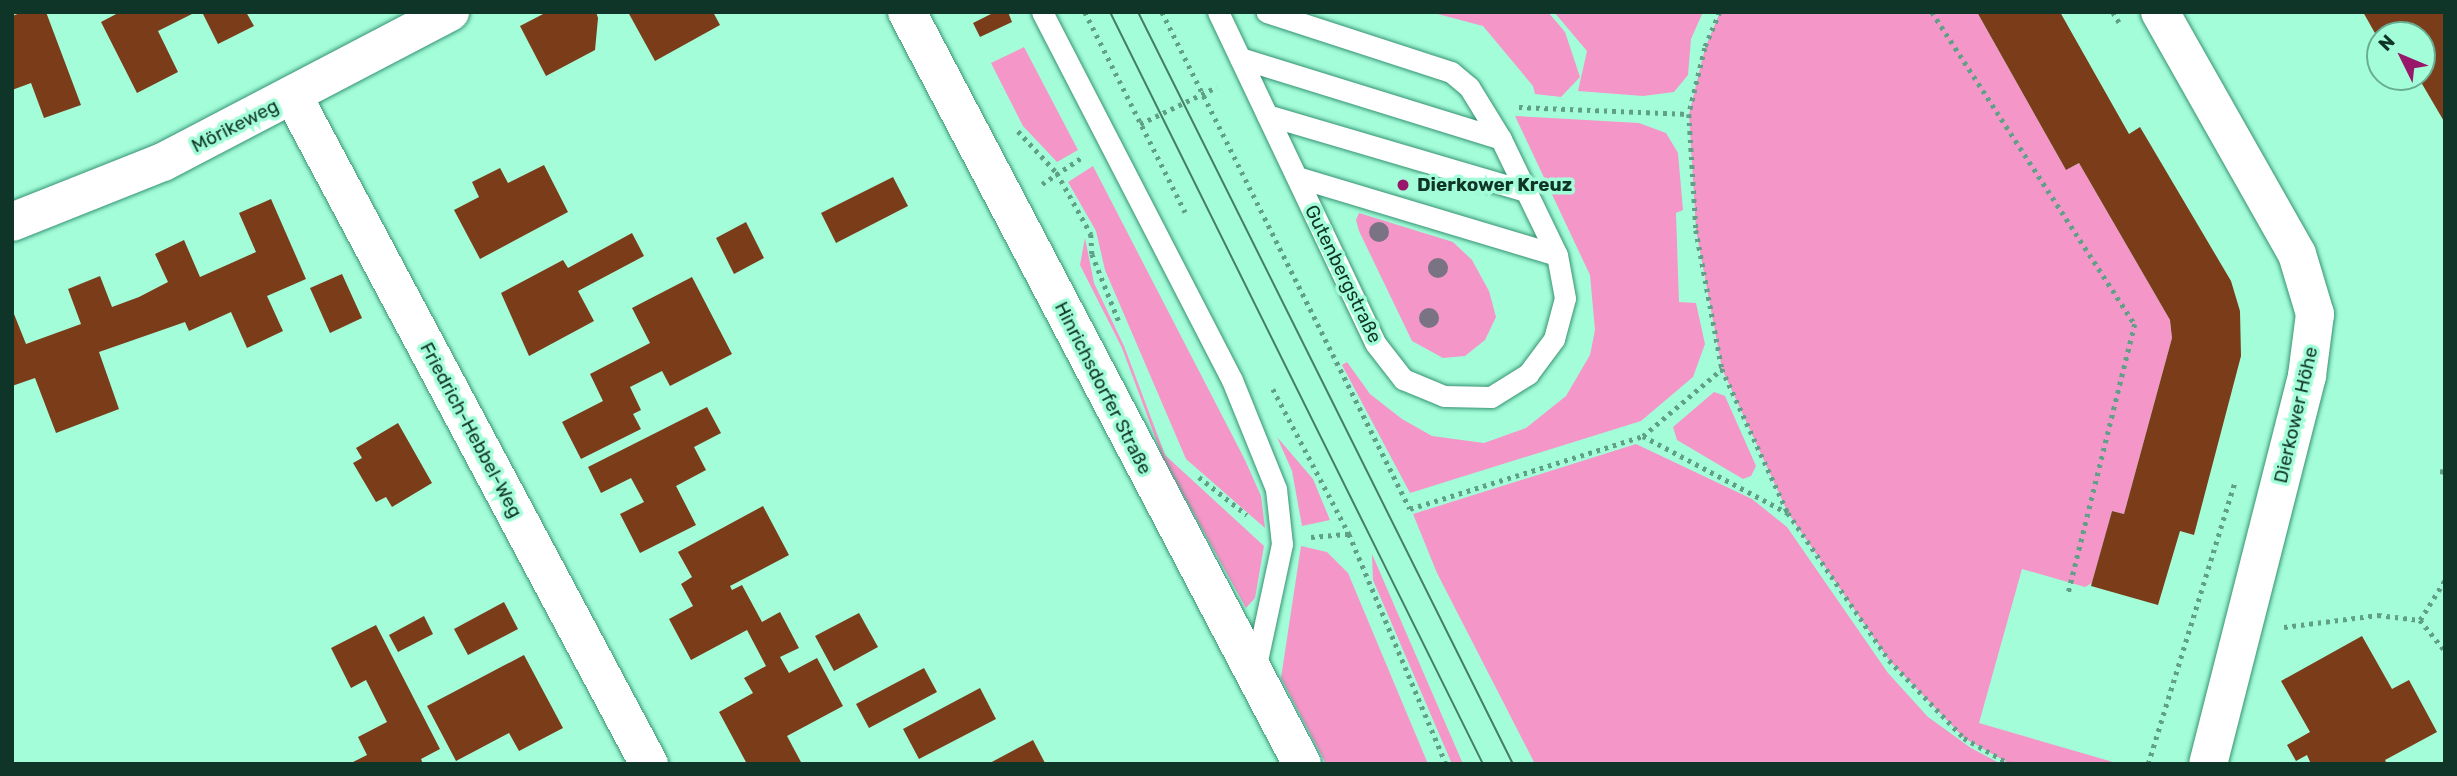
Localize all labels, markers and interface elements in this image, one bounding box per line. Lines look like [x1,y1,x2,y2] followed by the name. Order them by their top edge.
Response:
[2366,21,2436,91] north arrow
[2374,30,2400,56] text: N
[188,94,282,158] street label: Mörikeweg
[1417,174,1573,196] place label: Dierkower Kreuz
[1395,177,1411,193] marker: Dierkower Kreuz
[1300,201,1386,347] street label: Gutenbergstraße
[1049,298,1157,478] street label: Hinrichsdorfer Straße
[415,338,527,522] street label: Friedrich-Hebbel-Weg
[2269,344,2323,486] street label: Dierkower Höhe

